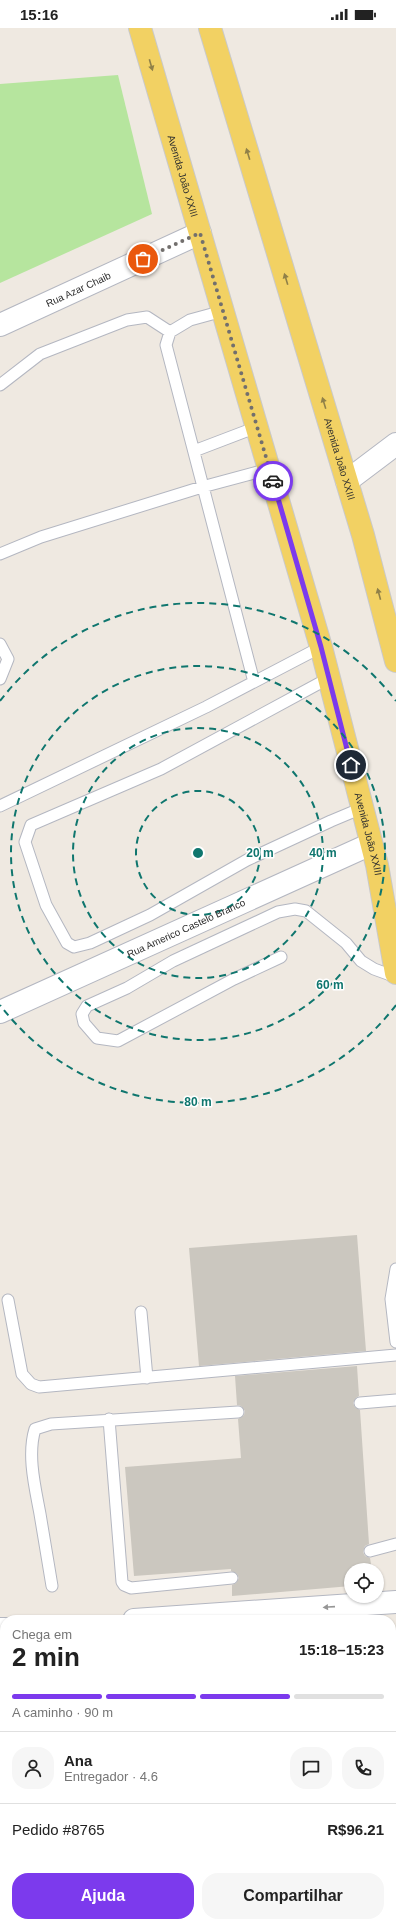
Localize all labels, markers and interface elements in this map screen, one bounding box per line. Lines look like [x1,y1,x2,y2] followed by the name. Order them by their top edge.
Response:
[20,6,58,23] text: 15:16
[148,60,154,72] one-way arrow
[166,134,200,218] street label: Avenida João XXIII
[245,148,251,160] one-way arrow
[126,242,160,276] pin
[132,248,154,270] icon: bag
[44,270,113,309] street label: Rua Azar Chaib
[283,272,289,284] one-way arrow
[320,397,326,409] one-way arrow
[322,417,357,501] street label: Avenida João XXIII
[253,461,293,501] courier
[262,470,284,492] icon: car
[376,588,382,600] one-way arrow
[334,748,368,782] pin
[340,754,362,776] icon: home
[353,792,384,876] street label: Avenida João XXIII
[191,846,205,860] centre of rings
[246,846,274,860] text: 20 m
[309,846,337,860] text: 40 m
[125,897,247,960] street label: Rua Americo Castelo Branco
[316,978,344,992] text: 60 m
[184,1095,212,1109] text: 80 m
[344,1563,384,1603] map controls
[344,1563,384,1603] button: locate
[322,1604,335,1610] one-way arrow
[12,1627,72,1642] text: Chega em
[299,1641,384,1658] text: 15:18–15:23
[12,1642,80,1672] text: 2 min
[12,1705,113,1720] text: A caminho · 90 m
[12,1747,54,1789] button: person
[290,1747,332,1789] button: chat
[342,1747,384,1789] button: phone
[64,1752,92,1769] text: Ana
[64,1769,158,1784] text: Entregador · 4.6
[12,1821,105,1838] text: Pedido #8765
[327,1821,384,1838] text: R$96.21
[12,1873,194,1919] button: Ajuda
[202,1873,384,1919] button: Compartilhar

